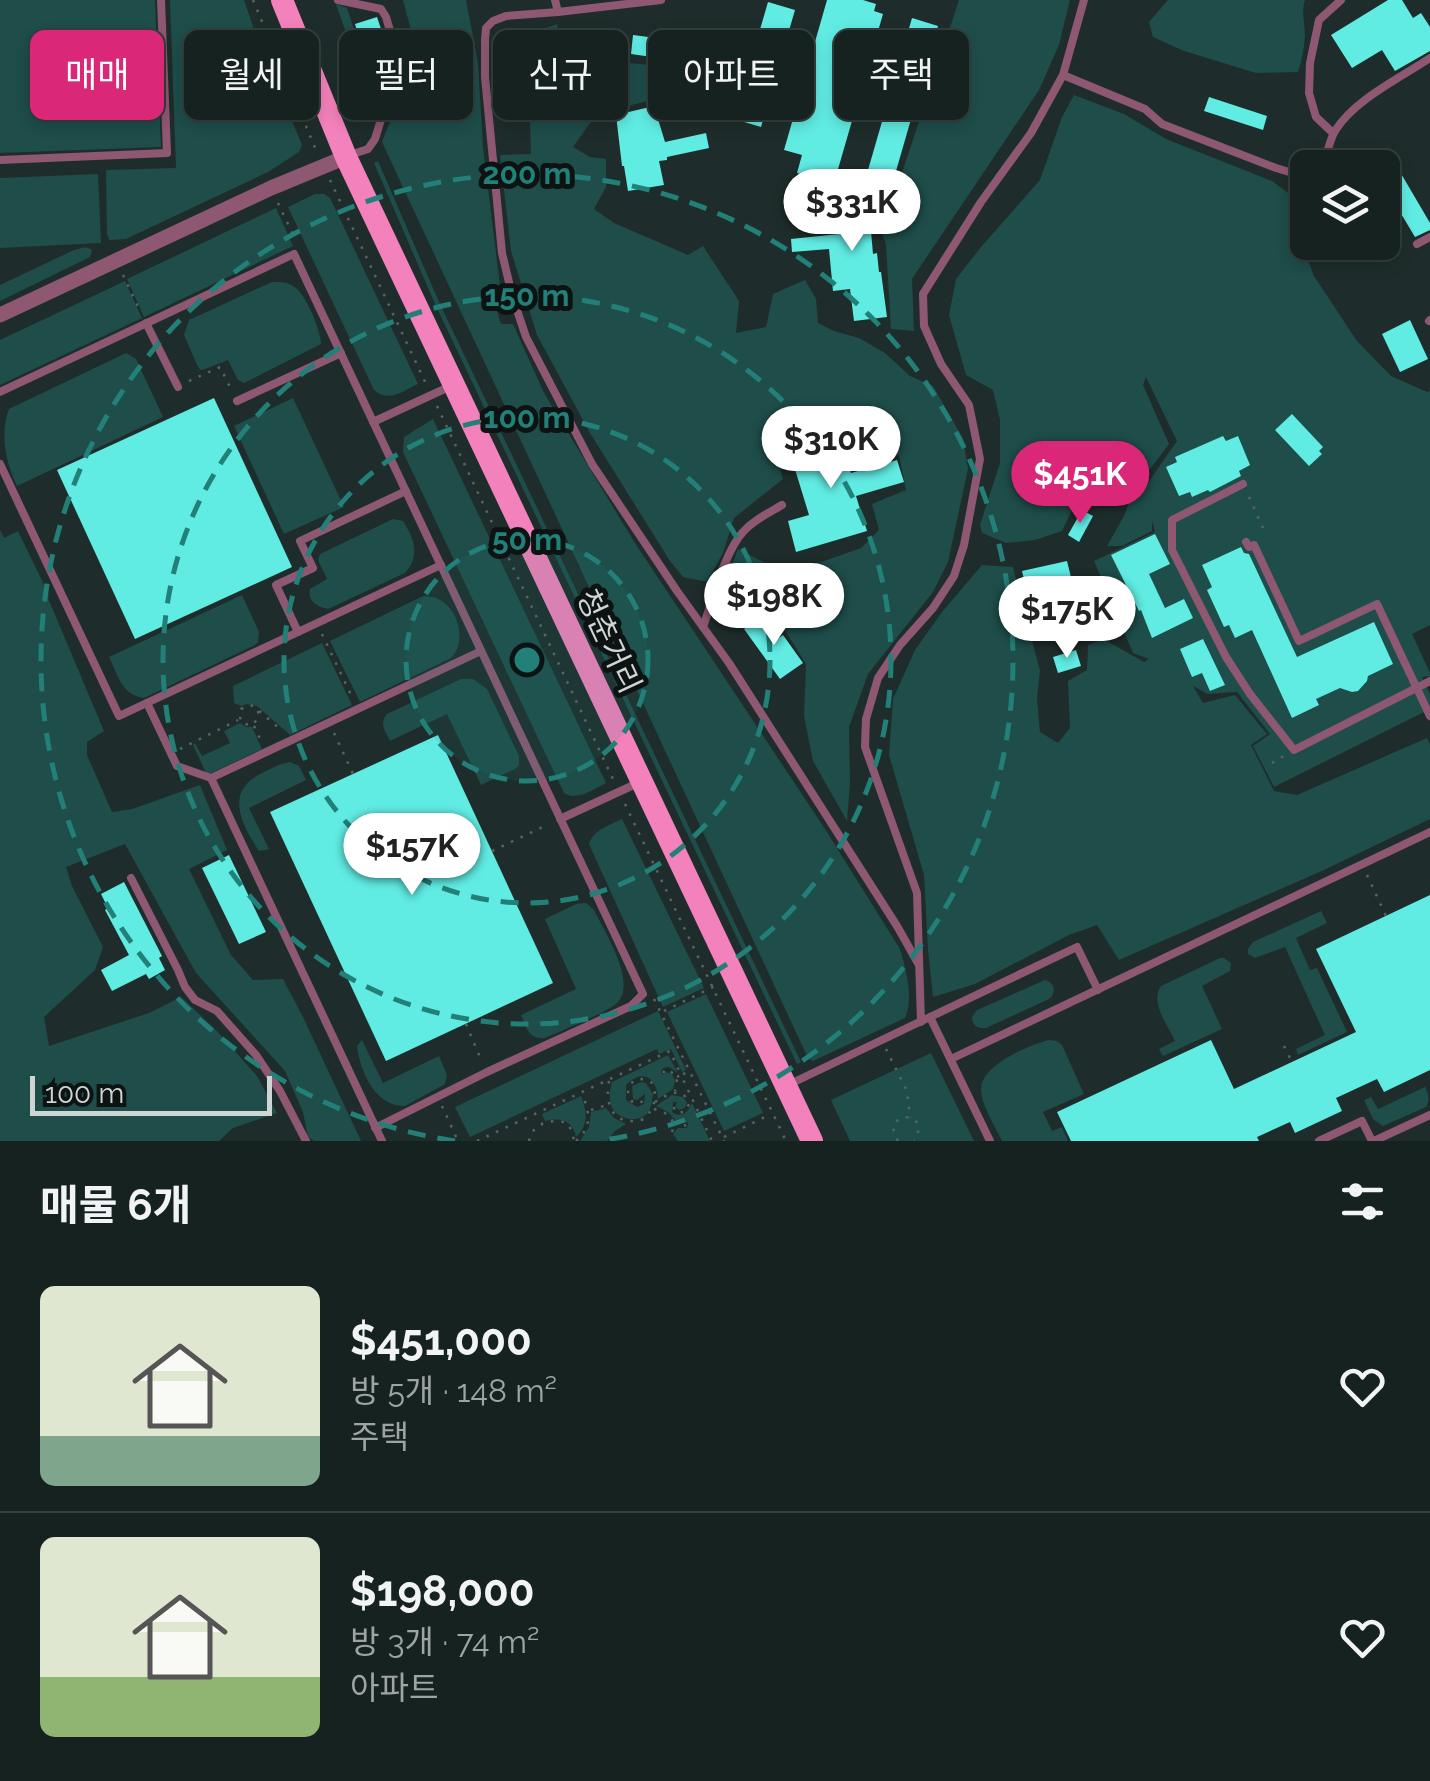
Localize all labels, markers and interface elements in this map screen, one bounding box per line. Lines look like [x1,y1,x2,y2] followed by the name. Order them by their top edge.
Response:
[30,30,164,120] chip: 매매
[184,30,319,120] chip: 월세
[339,30,473,120] chip: 필터
[493,30,628,120] chip: 신규
[648,30,814,120] chip: 아파트
[834,30,969,120] chip: 주택
[1290,150,1400,260] map controls
[1290,150,1400,260] button: layers
[483,156,571,191] text: 200 m
[782,169,922,254] pin: $331K
[805,183,899,220] text: $331K
[485,278,570,313] text: 150 m
[484,400,570,435] text: 100 m
[761,406,901,491] pin: $310K
[784,420,878,457] text: $310K
[1010,441,1150,526] pin: $451K
[1033,455,1127,492] text: $451K
[492,522,562,557] text: 50 m
[704,563,844,648] pin: $198K
[997,576,1137,661] pin: $175K
[726,577,822,614] text: $198K
[570,584,648,698] street label: 청춘거리
[1021,590,1113,627] text: $175K
[509,642,545,678] centre of rings
[342,813,482,898] pin: $157K
[365,827,459,864] text: $157K
[30,1071,272,1116] scale bar
[45,1077,124,1110] text: 100 m
[1335,1174,1390,1229] icon: filters
[40,1181,192,1230] text: 매물 6개
[350,1316,532,1365] text: $451,000
[120,1326,240,1446] icon: home
[1335,1359,1390,1414] icon: heart
[350,1372,557,1409] text: 방 5개 · 148 m²
[350,1418,409,1455] text: 주택
[350,1567,535,1616] text: $198,000
[120,1577,240,1697] icon: home
[1335,1610,1390,1665] icon: heart
[350,1623,539,1660] text: 방 3개 · 74 m²
[350,1669,438,1706] text: 아파트

